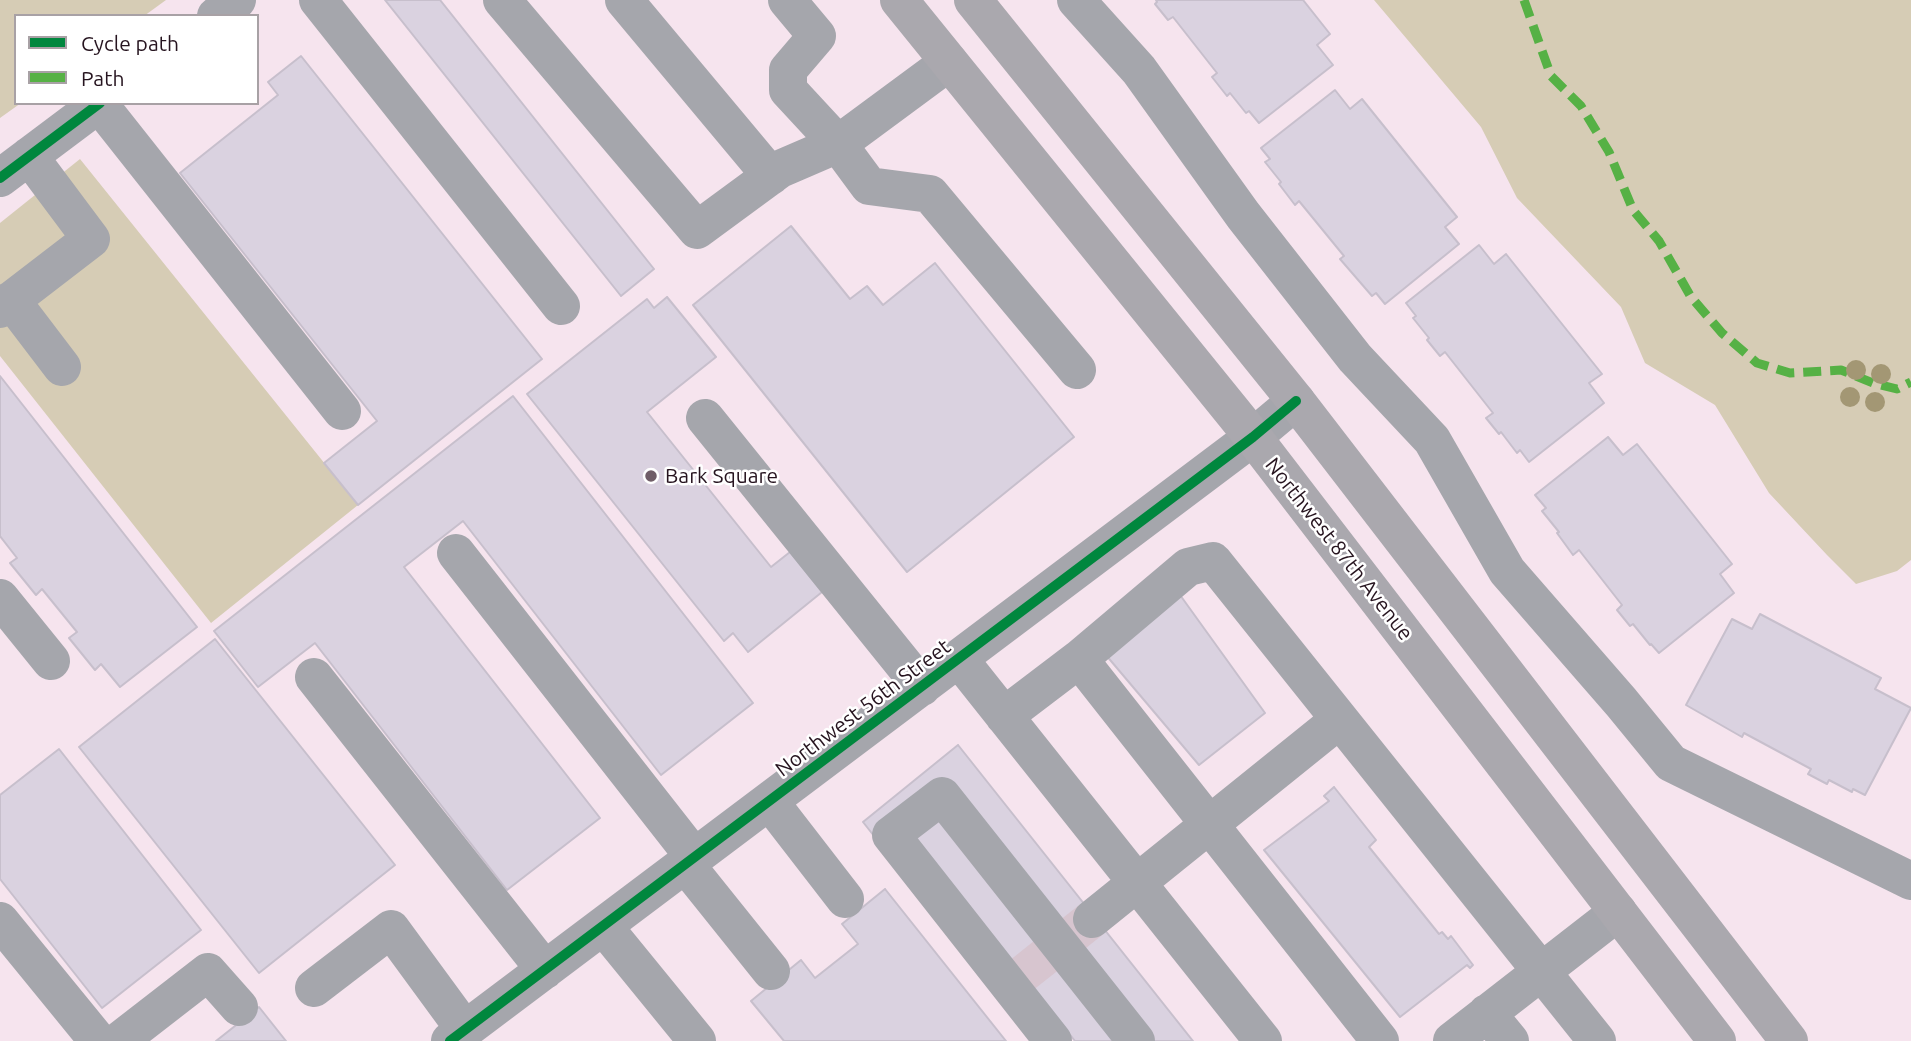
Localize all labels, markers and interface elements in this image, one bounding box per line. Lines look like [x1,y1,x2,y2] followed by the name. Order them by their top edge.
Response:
[14,14,259,105] legend
[81,31,179,55] text: Cycle path
[81,66,124,90] text: Path
[1260,453,1418,645] street label: Northwest 87th Avenue
[665,463,778,489] place label: Bark Square
[643,468,659,484] marker: Bark Square
[770,634,956,782] street label: Northwest 56th Street

